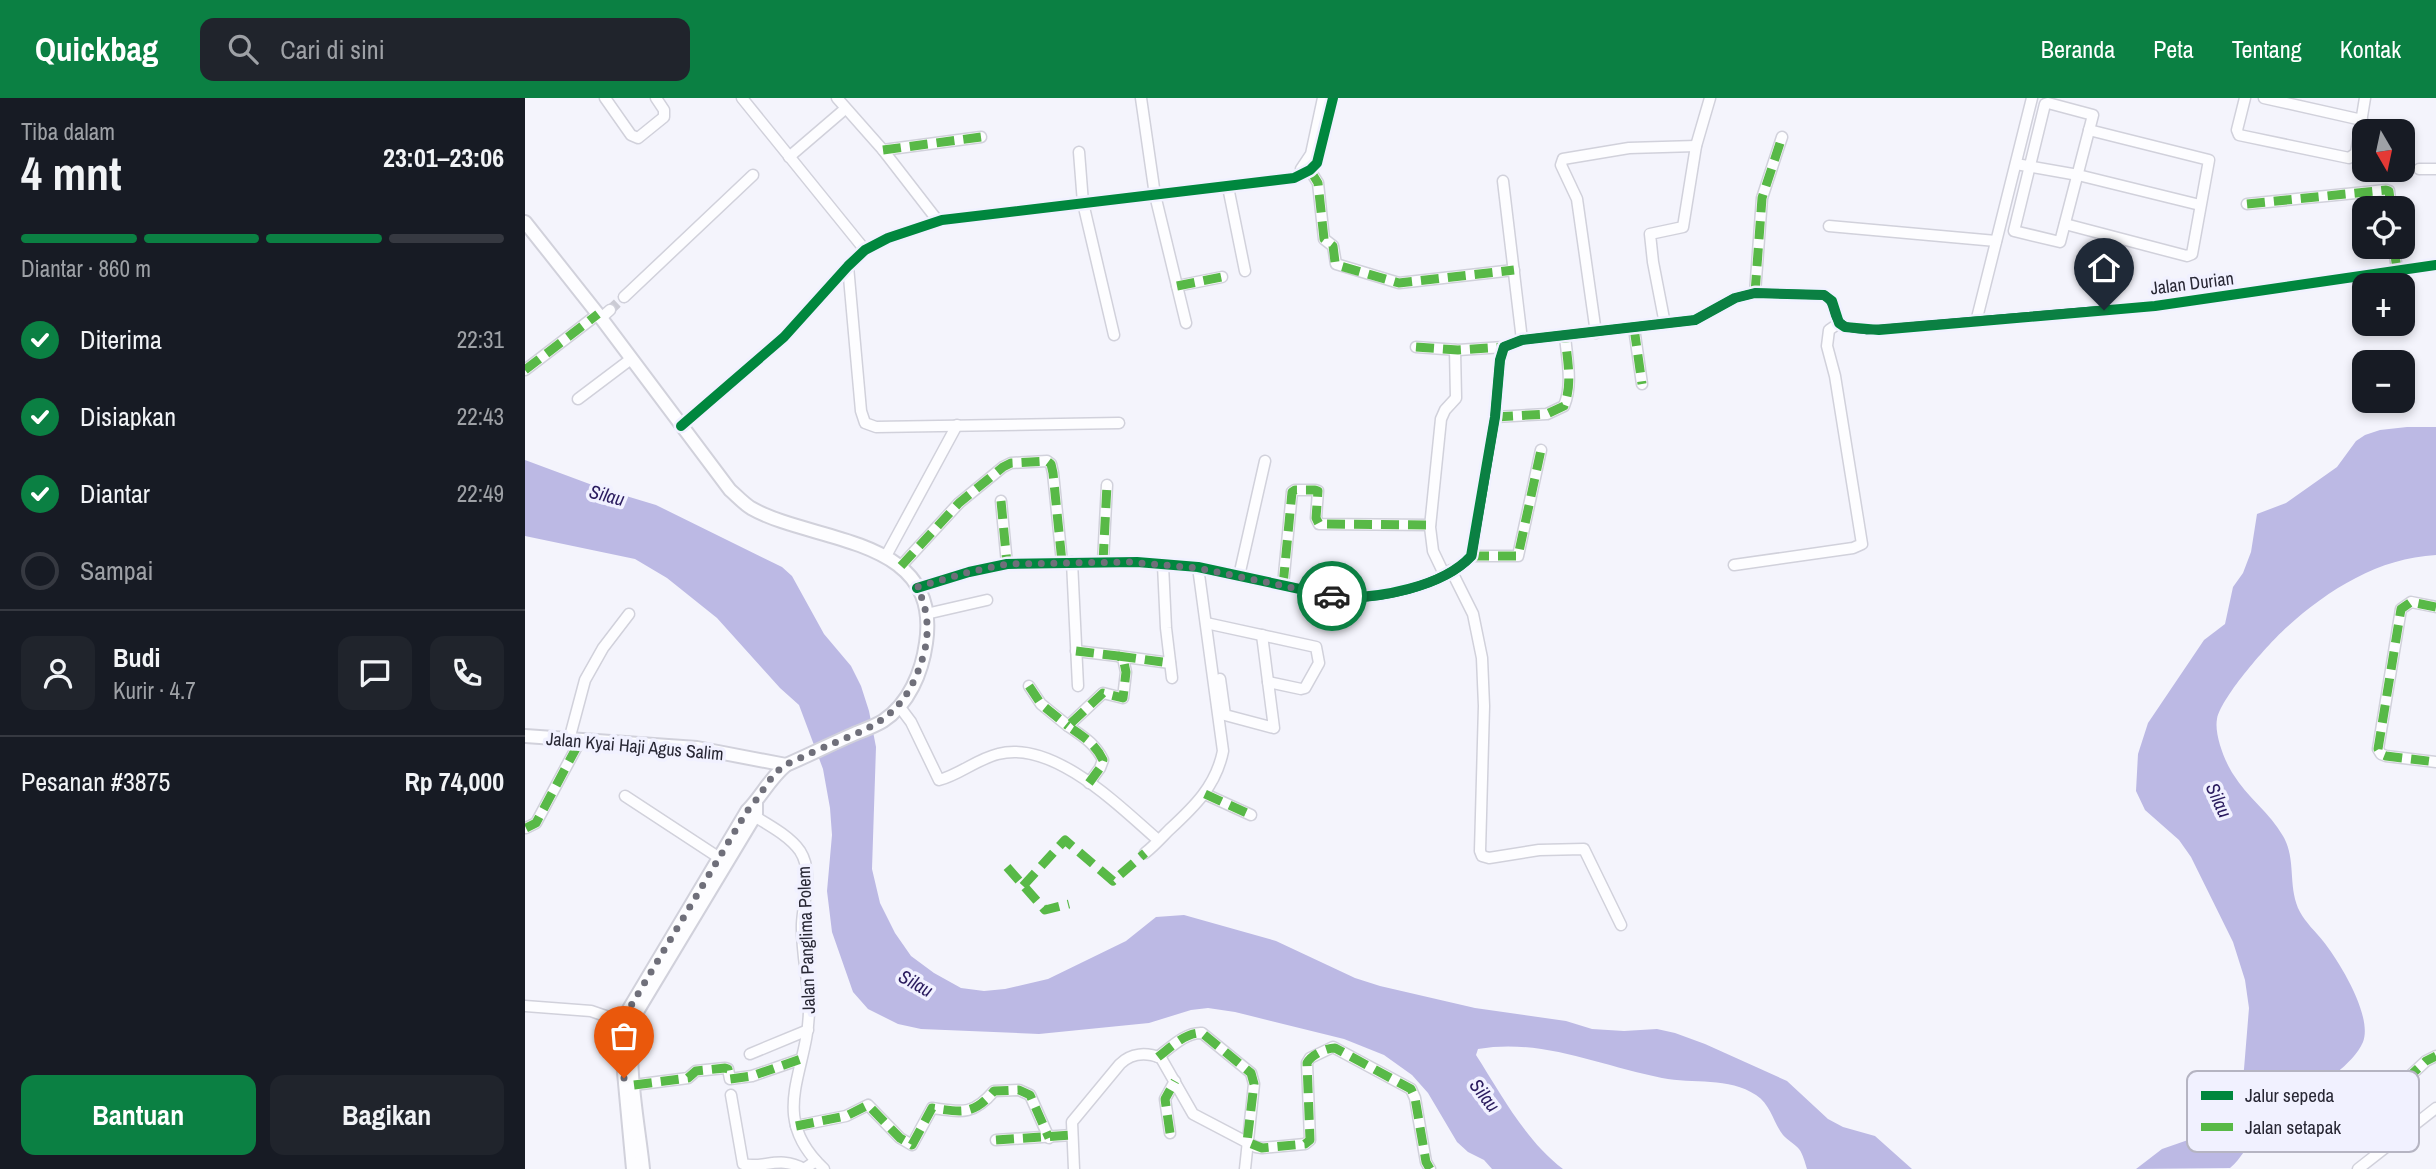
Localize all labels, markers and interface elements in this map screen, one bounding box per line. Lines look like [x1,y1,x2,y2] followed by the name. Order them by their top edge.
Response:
[200,18,690,81] search box
[35,27,158,71] text: Quickbag
[224,30,262,68] icon: search
[280,32,385,67] text: Cari di sini
[2041,33,2115,65] text: Beranda
[2153,33,2194,65] text: Peta
[2232,33,2302,65] text: Tentang
[2340,33,2401,65] text: Kontak
[21,116,115,147] text: Tiba dalam
[2352,119,2415,182] north arrow
[2352,119,2415,413] map controls
[383,140,504,175] text: 23:01–23:06
[21,142,122,204] text: 4 mnt
[2352,196,2415,259] button: locate
[2074,238,2134,310] pin
[2085,249,2123,287] icon: home
[21,253,151,284] text: Diantar · 860 m
[2149,265,2235,301] street label: Jalan Durian
[2352,273,2415,336] button: +
[21,321,59,359] icon: check
[80,322,162,357] text: Diterima
[457,324,504,355] text: 22:31
[2352,350,2415,413] button: −
[21,398,59,436] icon: check
[80,399,176,434] text: Disiapkan
[457,401,504,432] text: 22:43
[21,475,59,513] icon: check
[80,476,150,511] text: Diantar
[457,478,504,509] text: 22:49
[586,478,628,512] water label: Silau
[80,553,153,588] text: Sampai
[1297,561,1367,631] courier
[1313,577,1351,615] icon: car
[21,636,95,710] button: person
[338,636,412,710] button: chat
[430,636,504,710] button: phone
[113,640,160,675] text: Budi
[113,675,196,706] text: Kurir · 4.7
[545,726,725,766] street label: Jalan Kyai Haji Agus Salim
[21,764,170,799] text: Pesanan #3875
[404,764,504,799] text: Rp 74,000
[2200,778,2238,822] water label: Silau
[791,866,821,1014] street label: Jalan Panglima Polem
[894,963,938,1003] water label: Silau
[594,1006,654,1078] pin
[605,1017,643,1055] icon: bag
[2187,1071,2419,1152] legend
[1464,1073,1506,1117] water label: Silau
[21,1075,256,1155] button: Bantuan
[270,1075,504,1155] button: Bagikan
[2245,1082,2335,1108] text: Jalur sepeda
[2245,1114,2341,1140] text: Jalan setapak

